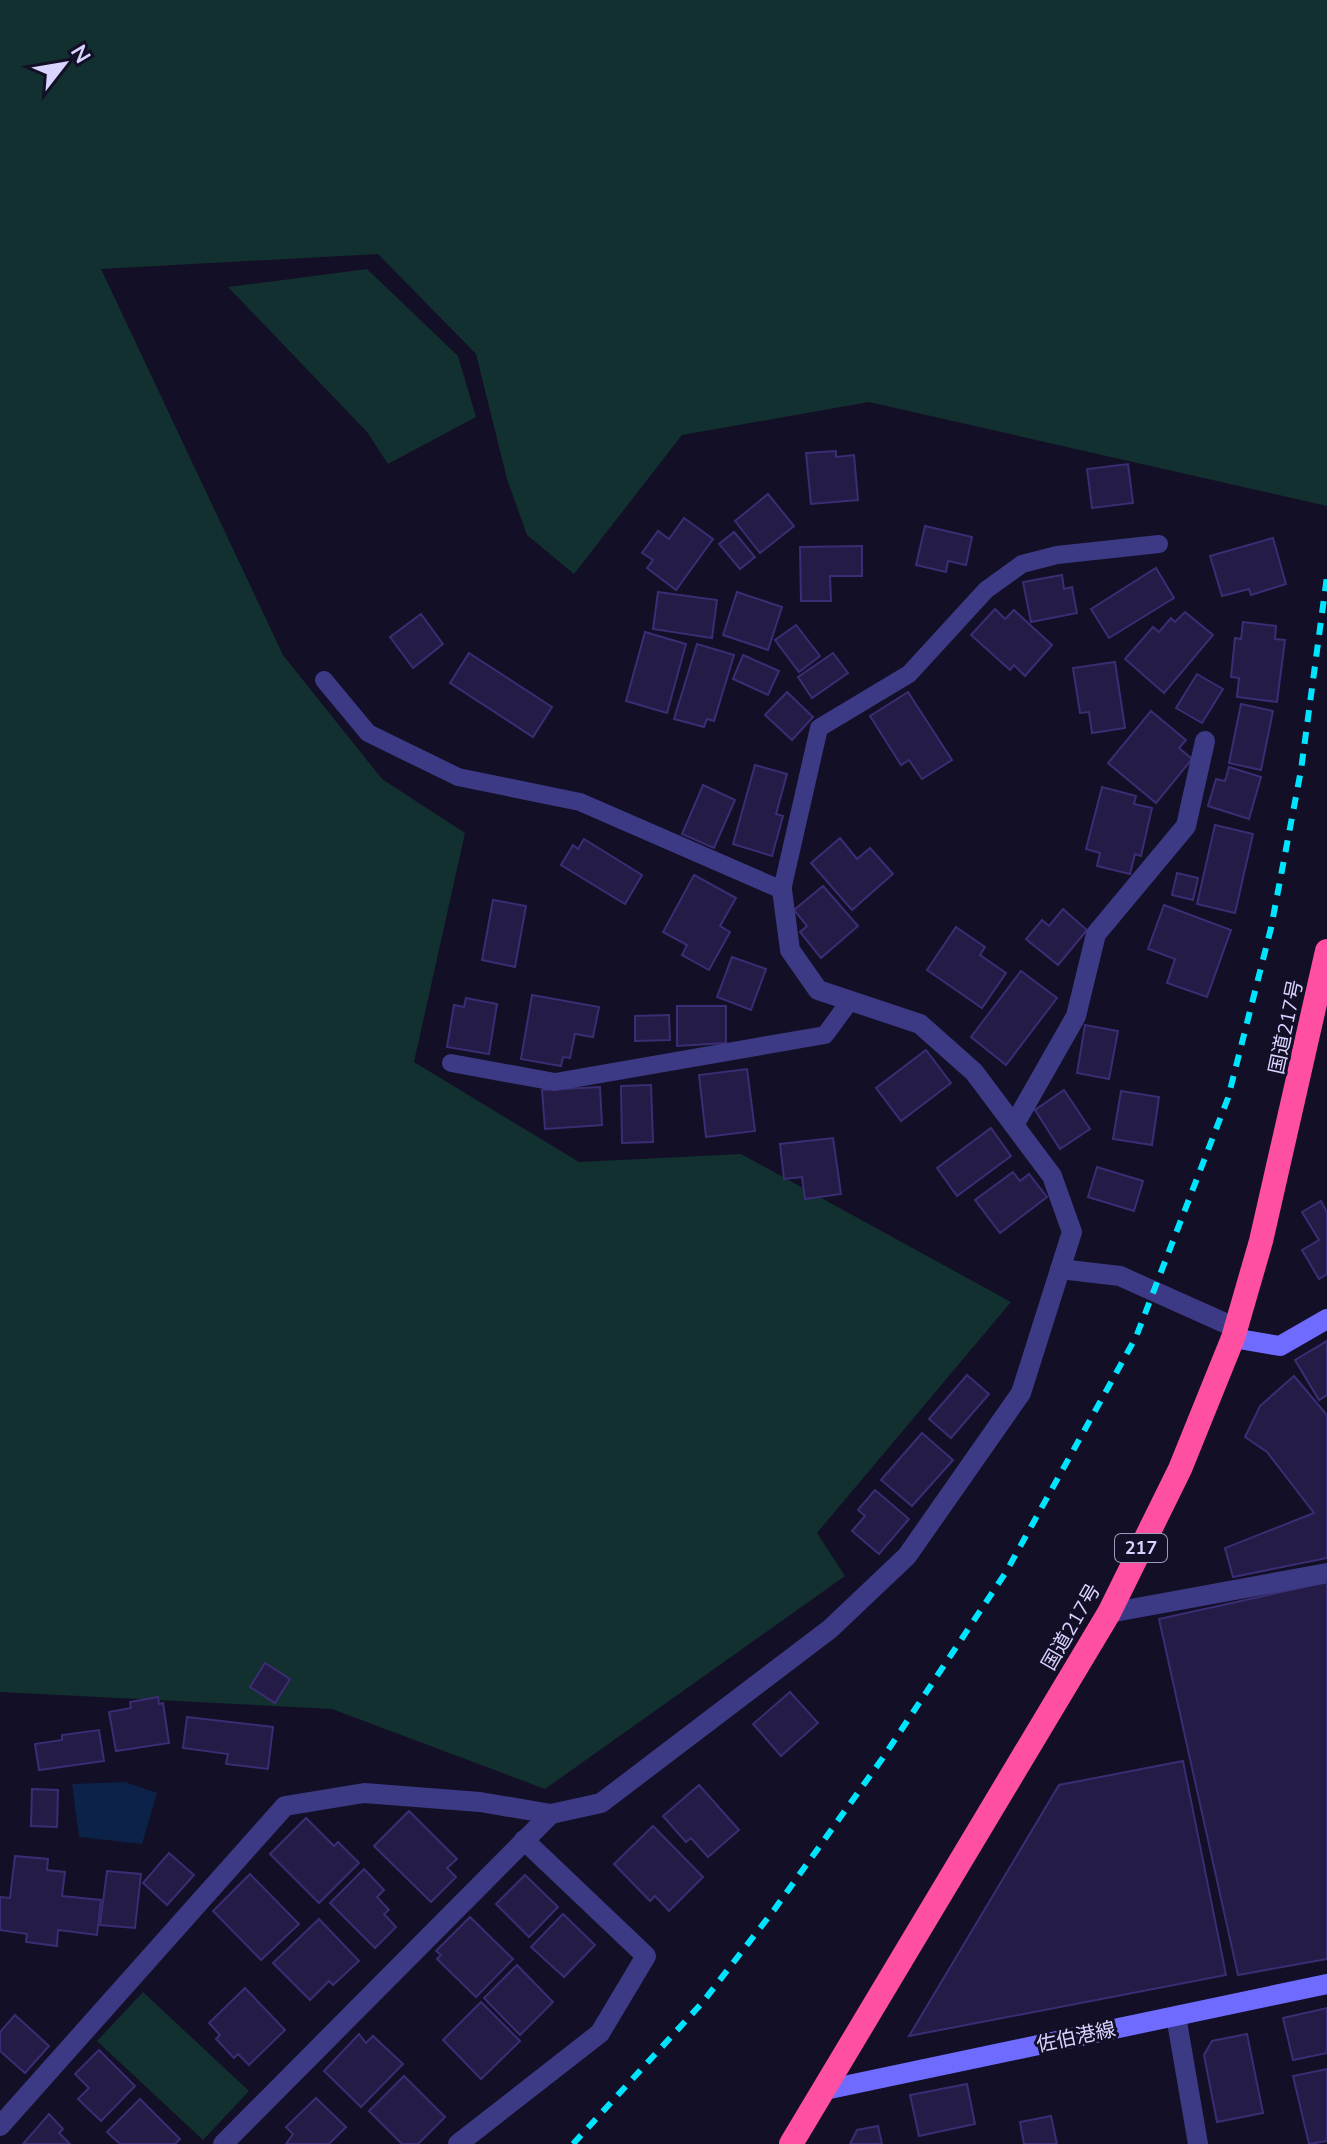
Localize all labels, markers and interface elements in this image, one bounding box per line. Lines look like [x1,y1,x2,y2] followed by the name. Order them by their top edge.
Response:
[24,24,104,104] north arrow
[63,39,97,69] text: N
[1263,977,1309,1077] street label: 国道217号
[1115,1534,1167,1562] road number: 217
[1035,1579,1107,1675] street label: 国道217号
[1034,2015,1118,2059] street label: 佐伯港線

